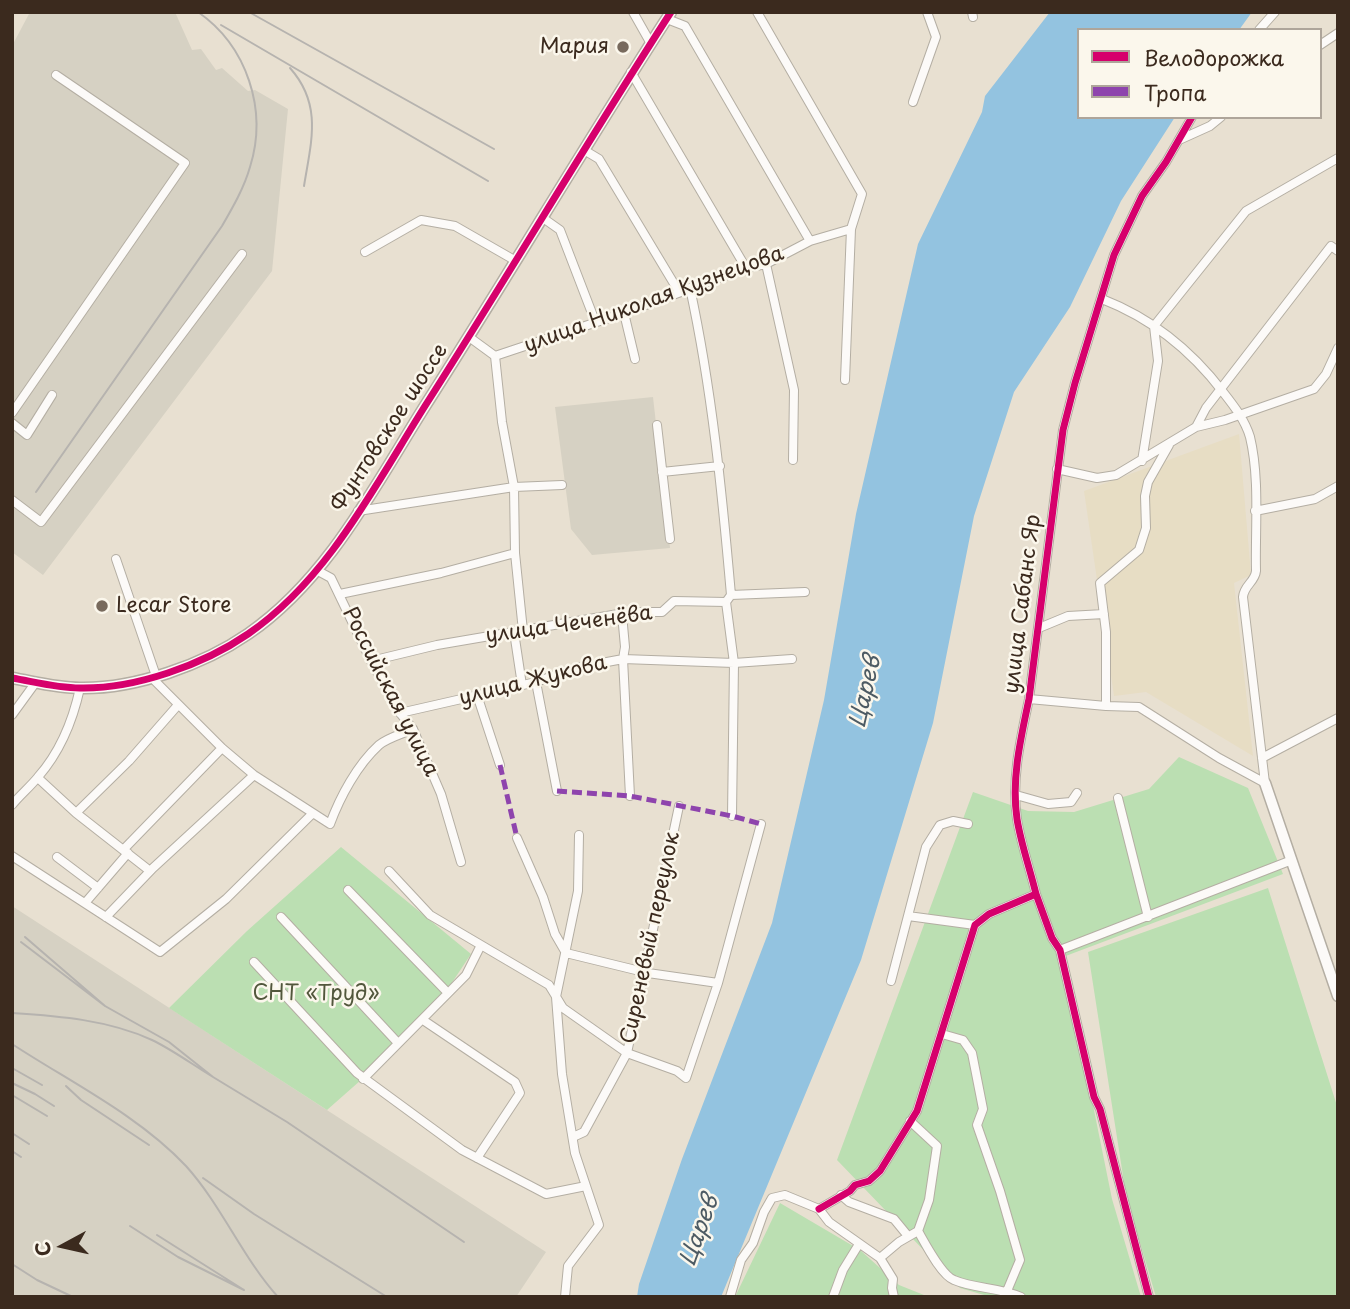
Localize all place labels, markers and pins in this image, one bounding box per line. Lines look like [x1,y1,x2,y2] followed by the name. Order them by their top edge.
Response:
[540,34,609,60] place label: Мария
[615,39,631,55] marker: Мария
[116,593,231,619] place label: Lecar Store
[94,598,110,614] marker: Lecar Store

